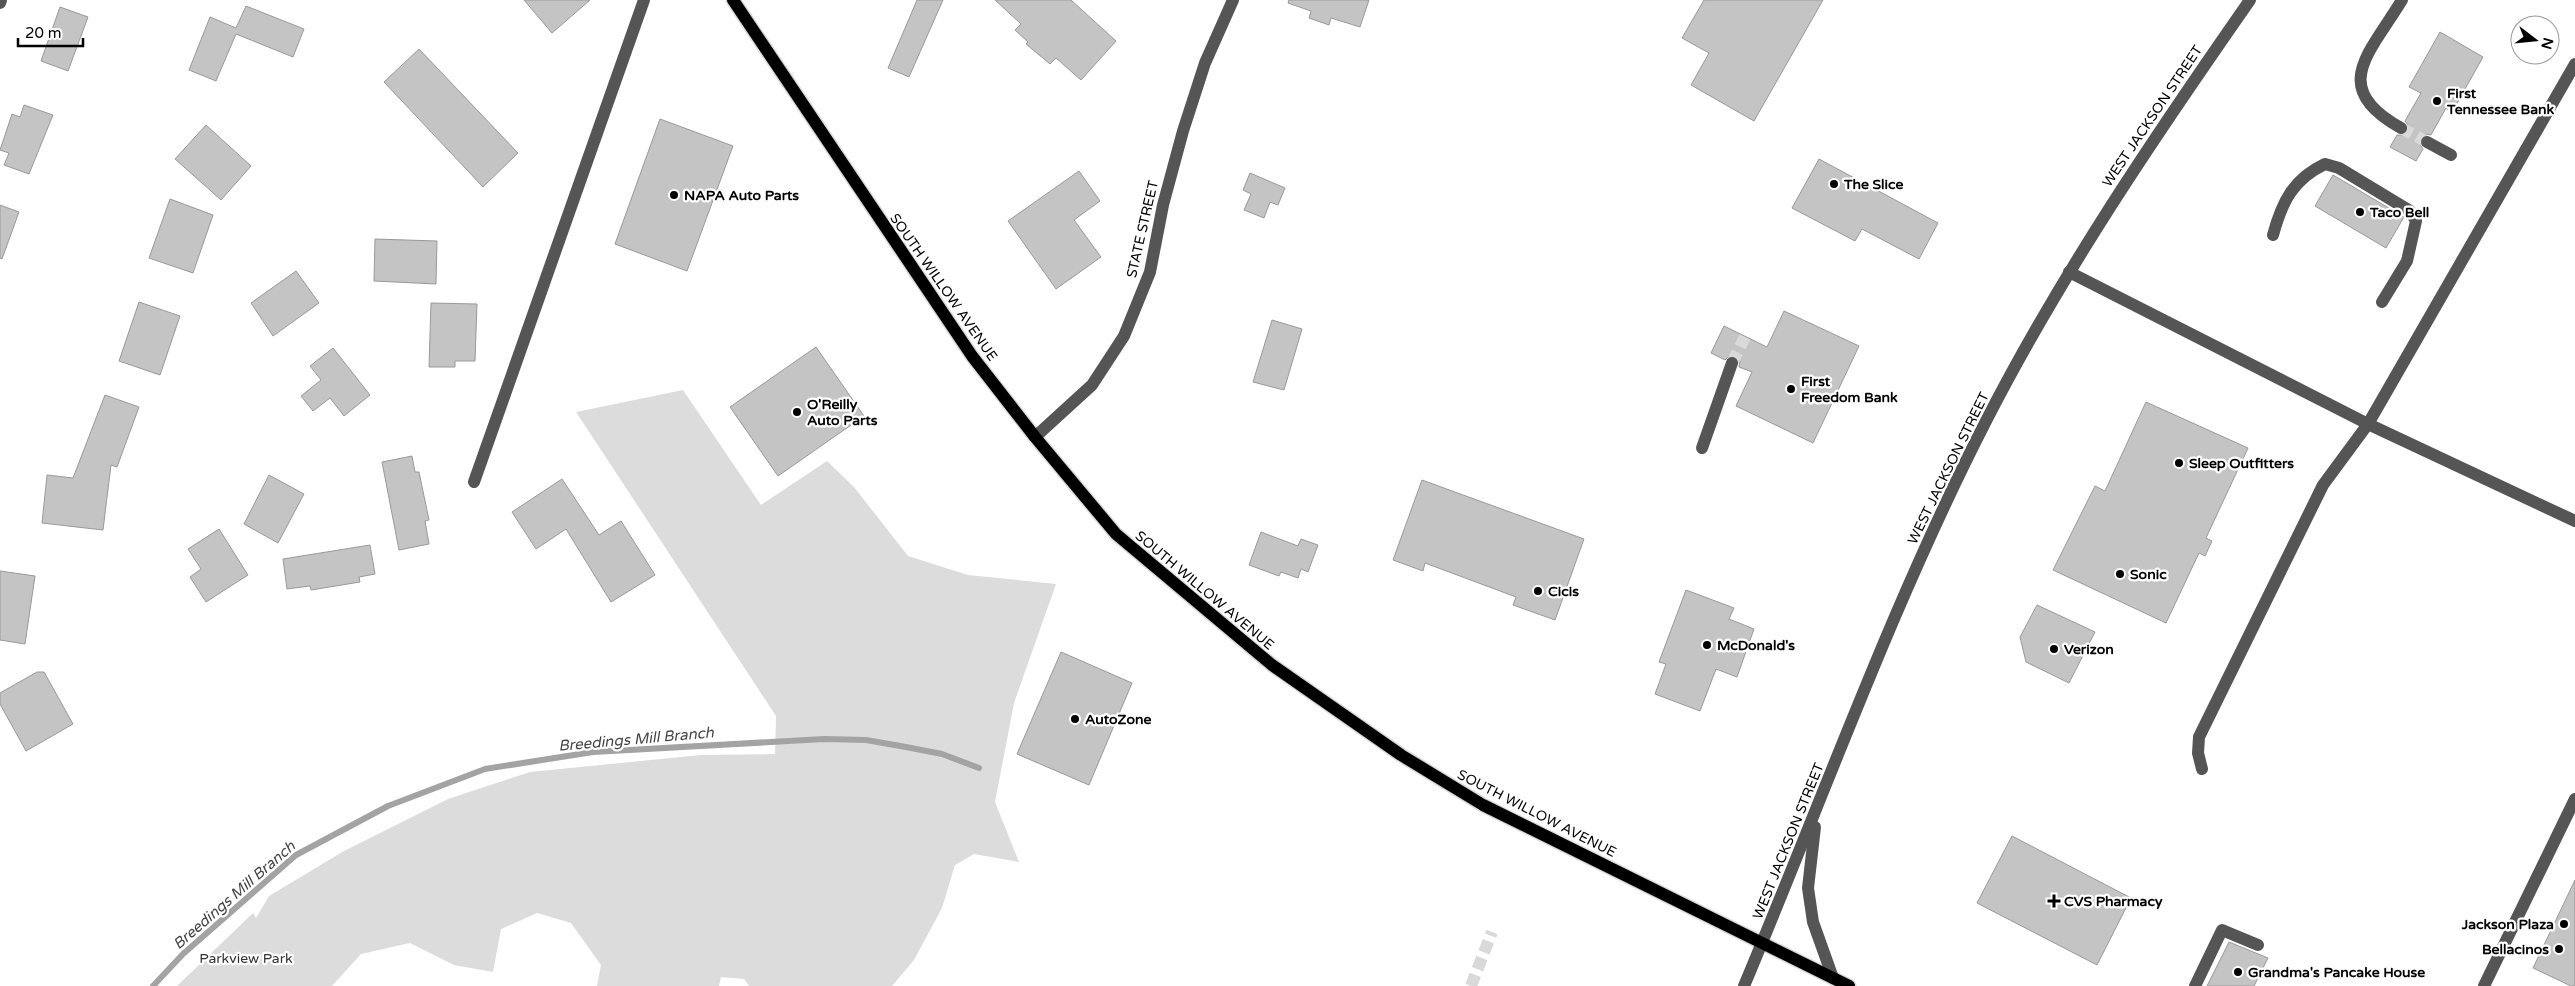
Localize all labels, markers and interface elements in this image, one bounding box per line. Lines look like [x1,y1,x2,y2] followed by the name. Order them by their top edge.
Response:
[18,15,82,47] scale bar
[2510,15,2560,65] north arrow
[25,24,62,42] text: 20 m
[2537,36,2557,51] text: N
[2099,42,2206,190] street label: WEST JACKSON STREET
[2446,85,2555,118] place label: First Tennessee Bank
[2431,95,2443,107] marker: First Tennessee Bank
[1843,176,1903,193] place label: The Slice
[1123,178,1162,279] street label: STATE STREET
[1828,178,1840,190] marker: The Slice
[684,187,799,204] place label: NAPA Auto Parts
[668,189,680,201] marker: NAPA Auto Parts
[2369,204,2429,221] place label: Taco Bell
[2354,206,2366,218] marker: Taco Bell
[886,210,1001,364] street label: SOUTH WILLOW AVENUE
[1801,373,1898,406] place label: First Freedom Bank
[1785,383,1797,395] marker: First Freedom Bank
[1904,389,1993,547] street label: WEST JACKSON STREET
[807,396,878,429] place label: O'Reilly Auto Parts
[791,406,803,418] marker: O'Reilly Auto Parts
[2189,455,2294,472] place label: Sleep Outfitters
[2173,457,2185,469] marker: Sleep Outfitters
[1132,527,1278,654] street label: SOUTH WILLOW AVENUE
[2130,566,2167,583] place label: Sonic
[2114,568,2126,580] marker: Sonic
[1548,583,1579,600] place label: Cicis
[1532,585,1544,597] marker: Cicis
[1717,637,1795,654] place label: McDonald's
[1701,639,1713,651] marker: McDonald's
[2064,641,2114,658] place label: Verizon
[2048,643,2060,655] marker: Verizon
[1085,711,1152,728] place label: AutoZone
[1069,713,1081,725] marker: AutoZone
[558,723,715,755] water label: Breedings Mill Branch
[1749,760,1828,922] street label: WEST JACKSON STREET
[1454,766,1619,861] street label: SOUTH WILLOW AVENUE
[169,837,299,953] water label: Breedings Mill Branch
[2064,893,2163,910] place label: CVS Pharmacy
[2048,895,2060,907] marker: CVS Pharmacy
[2461,916,2554,933] place label: Jackson Plaza
[2558,918,2570,930] marker: Jackson Plaza
[2482,941,2549,958] place label: Bellacinos
[2553,943,2565,955] marker: Bellacinos
[199,950,293,967] park label: Parkview Park
[2248,964,2425,981] place label: Grandma's Pancake House
[2232,966,2244,978] marker: Grandma's Pancake House

